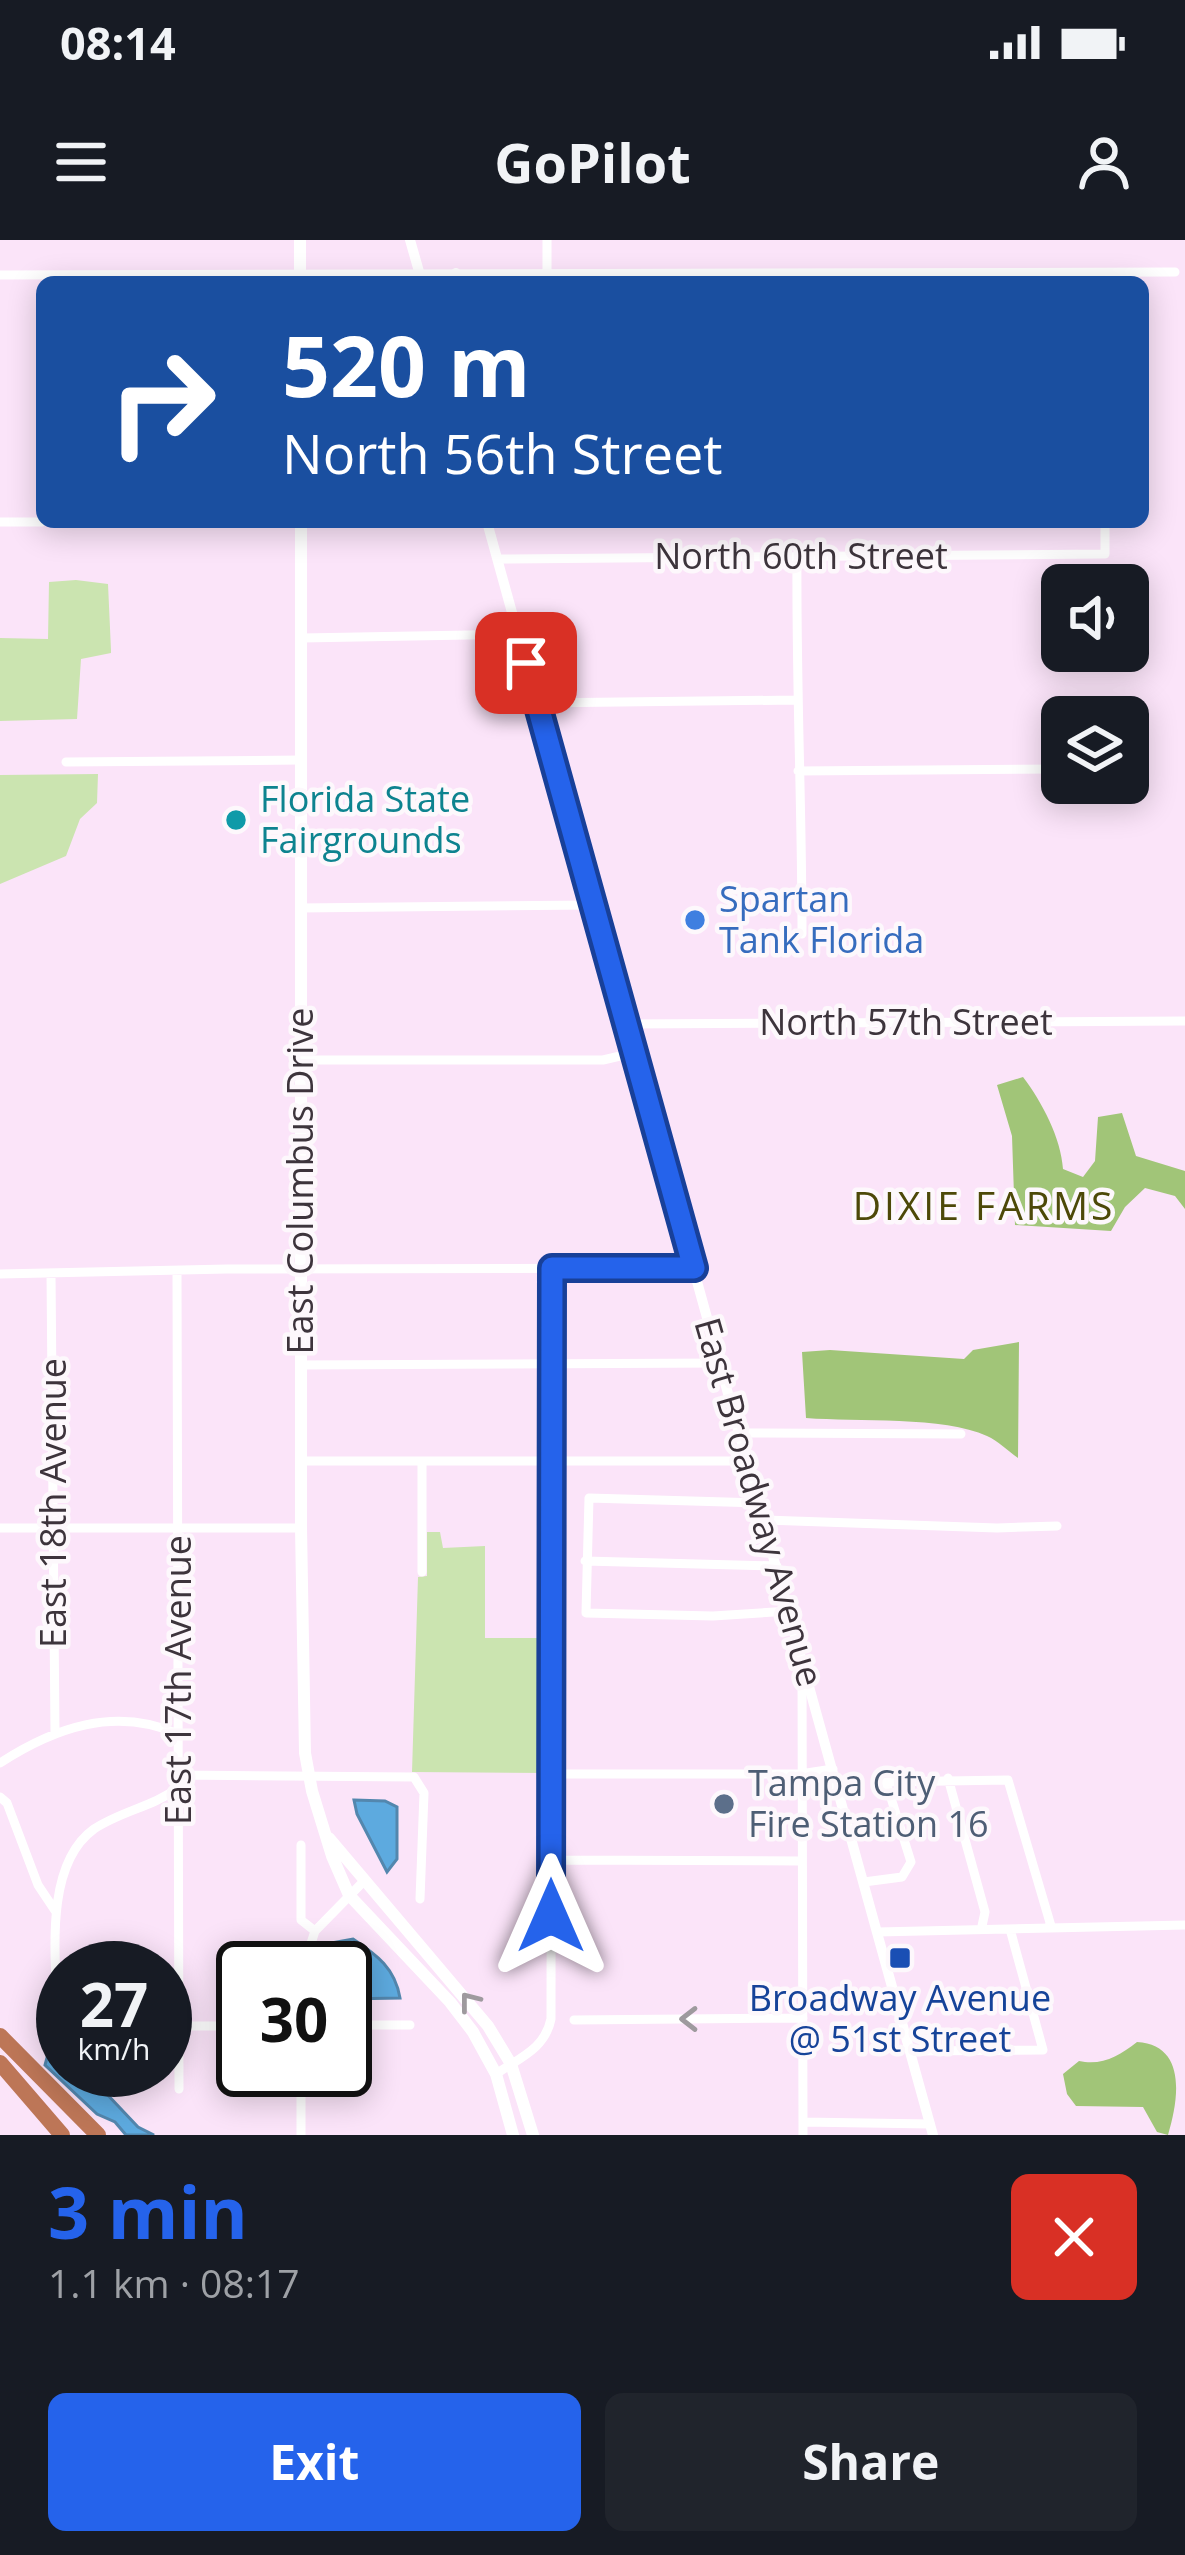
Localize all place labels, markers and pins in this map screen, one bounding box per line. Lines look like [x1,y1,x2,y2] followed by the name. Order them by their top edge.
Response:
[475,612,577,714] pin
[260,774,470,864] place label: Florida State Fairgrounds
[223,807,249,833] marker: Florida State Fairgrounds
[719,874,924,964] place label: Spartan Tank Florida
[682,907,708,933] marker: Spartan Tank Florida
[748,1758,989,1848] place label: Tampa City Fire Station 16
[711,1791,737,1817] marker: Tampa City Fire Station 16
[887,1945,913,1971] marker: Broadway Avenue @ 51st Street
[749,1973,1051,2063] place label: Broadway Avenue @ 51st Street

